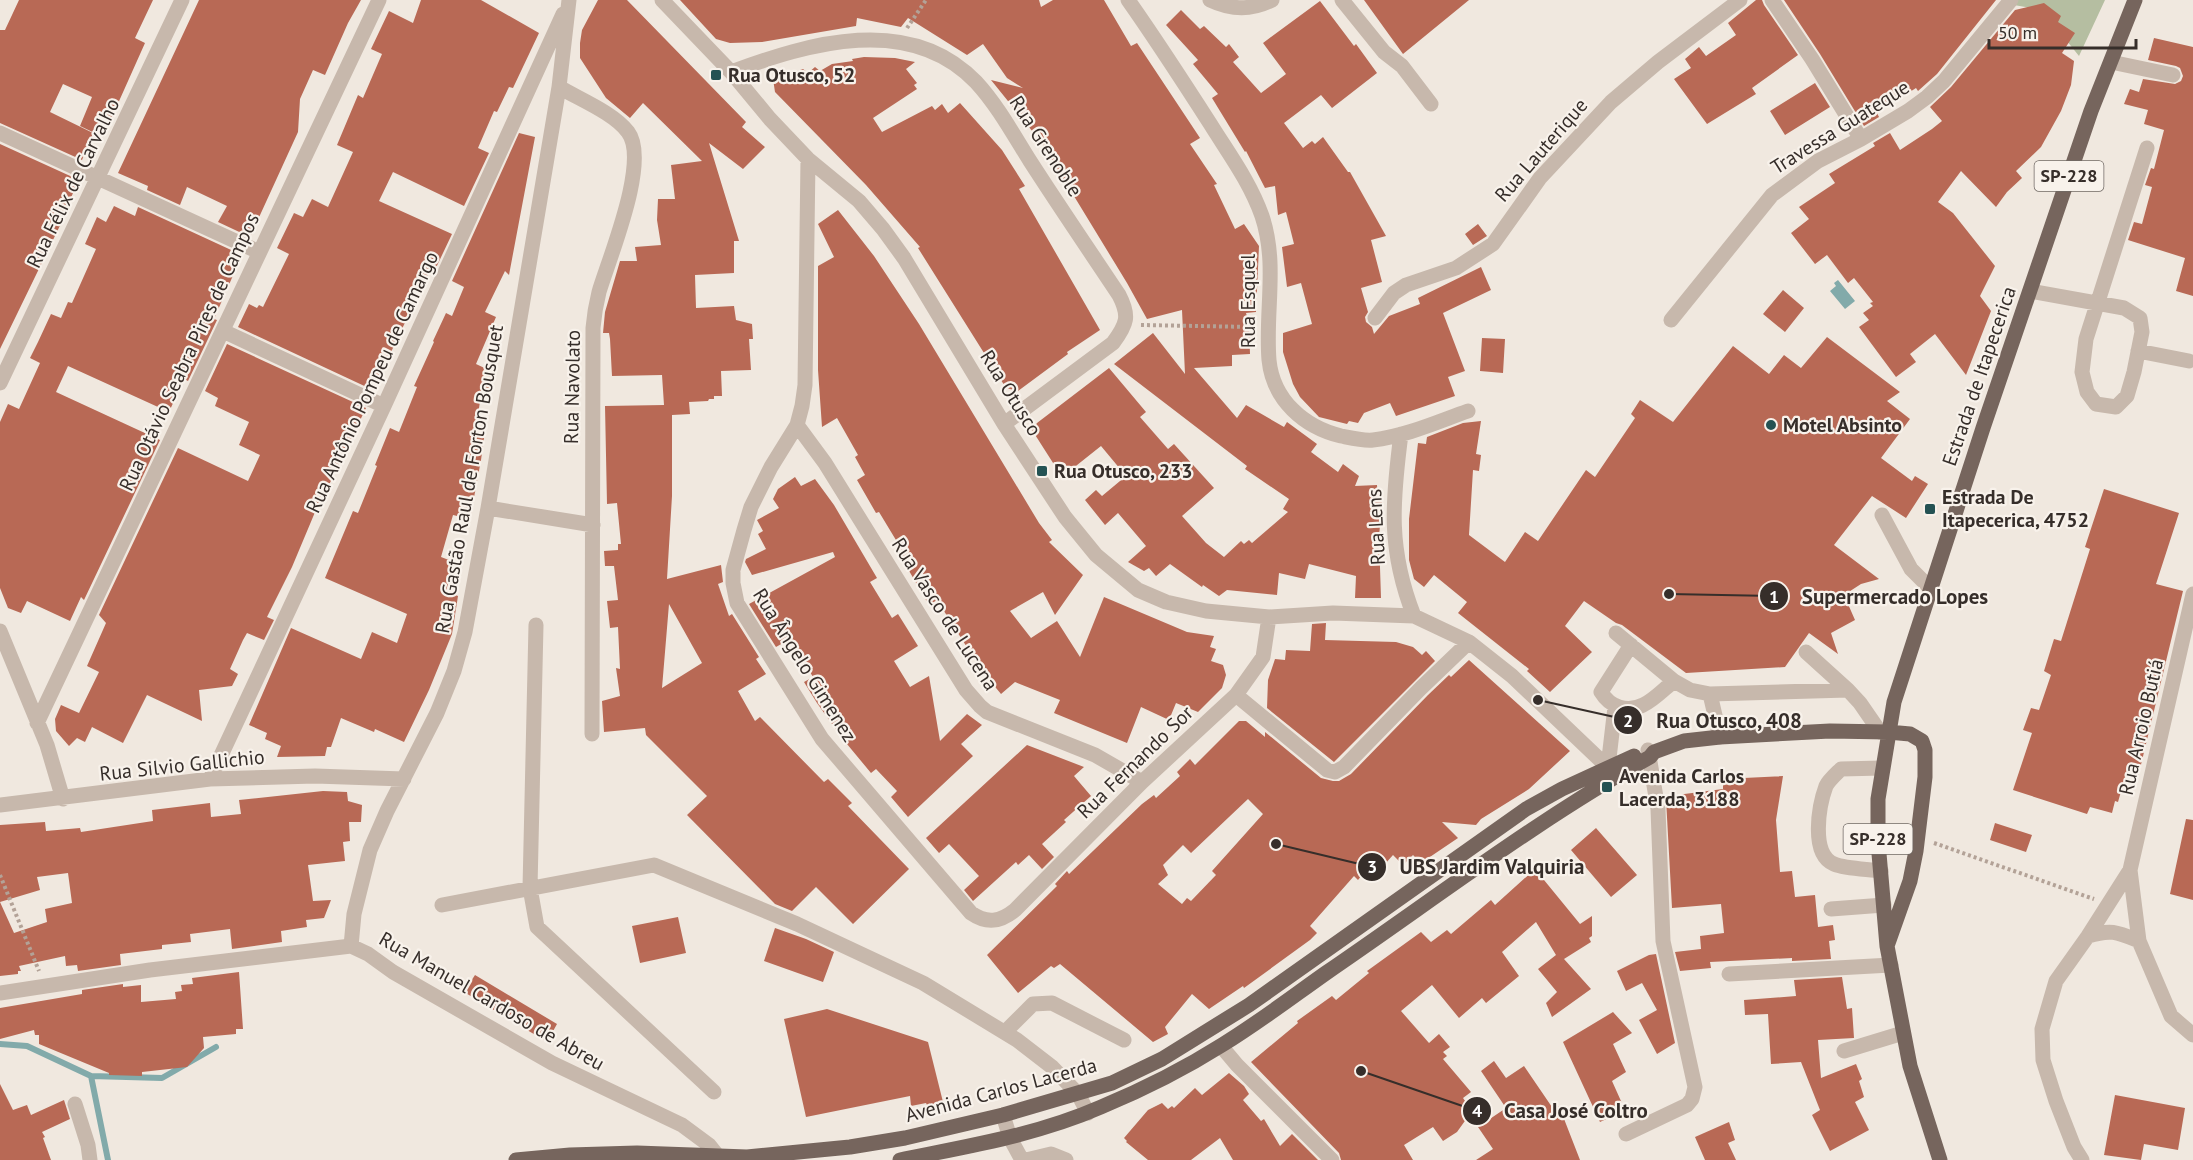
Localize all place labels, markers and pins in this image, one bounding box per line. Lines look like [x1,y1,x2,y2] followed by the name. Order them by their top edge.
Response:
[728,62,855,88] place label: Rua Otusco, 52
[709,68,723,82] marker: Rua Otusco, 52
[1783,412,1902,438] place label: Motel Absinto
[1764,418,1778,432] marker: Motel Absinto
[1054,458,1193,484] place label: Rua Otusco, 233
[1035,464,1049,478] marker: Rua Otusco, 233
[1942,484,2089,533] place label: Estrada De Itapecerica, 4752
[1923,502,1937,516] marker: Estrada De Itapecerica, 4752
[1759,577,2000,616] callout: Supermercado Lopes
[1613,701,1814,740] callout: Rua Otusco, 408
[1619,763,1744,812] place label: Avenida Carlos Lacerda, 3188
[1600,780,1614,794] marker: Avenida Carlos Lacerda, 3188
[1357,847,1597,886] callout: UBS Jardim Valquiria
[1462,1091,1660,1130] callout: Casa José Coltro

